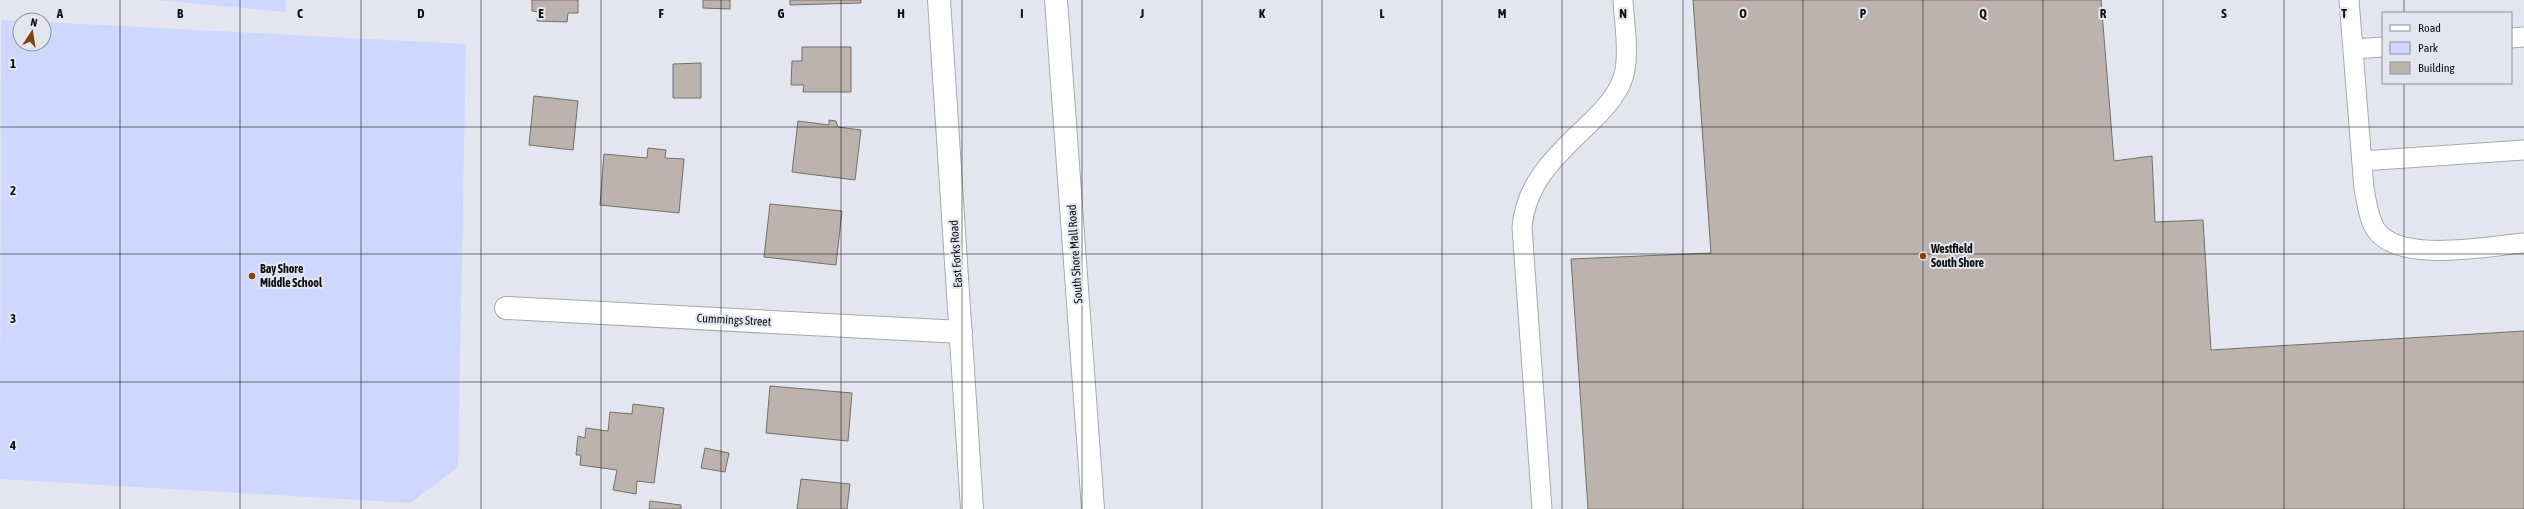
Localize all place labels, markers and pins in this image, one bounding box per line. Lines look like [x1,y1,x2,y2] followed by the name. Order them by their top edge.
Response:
[1930,242,1984,270] place label: Westfield South Shore
[1918,251,1928,261] marker: Westfield South Shore
[260,262,323,290] place label: Bay Shore Middle School
[247,271,257,281] marker: Bay Shore Middle School

